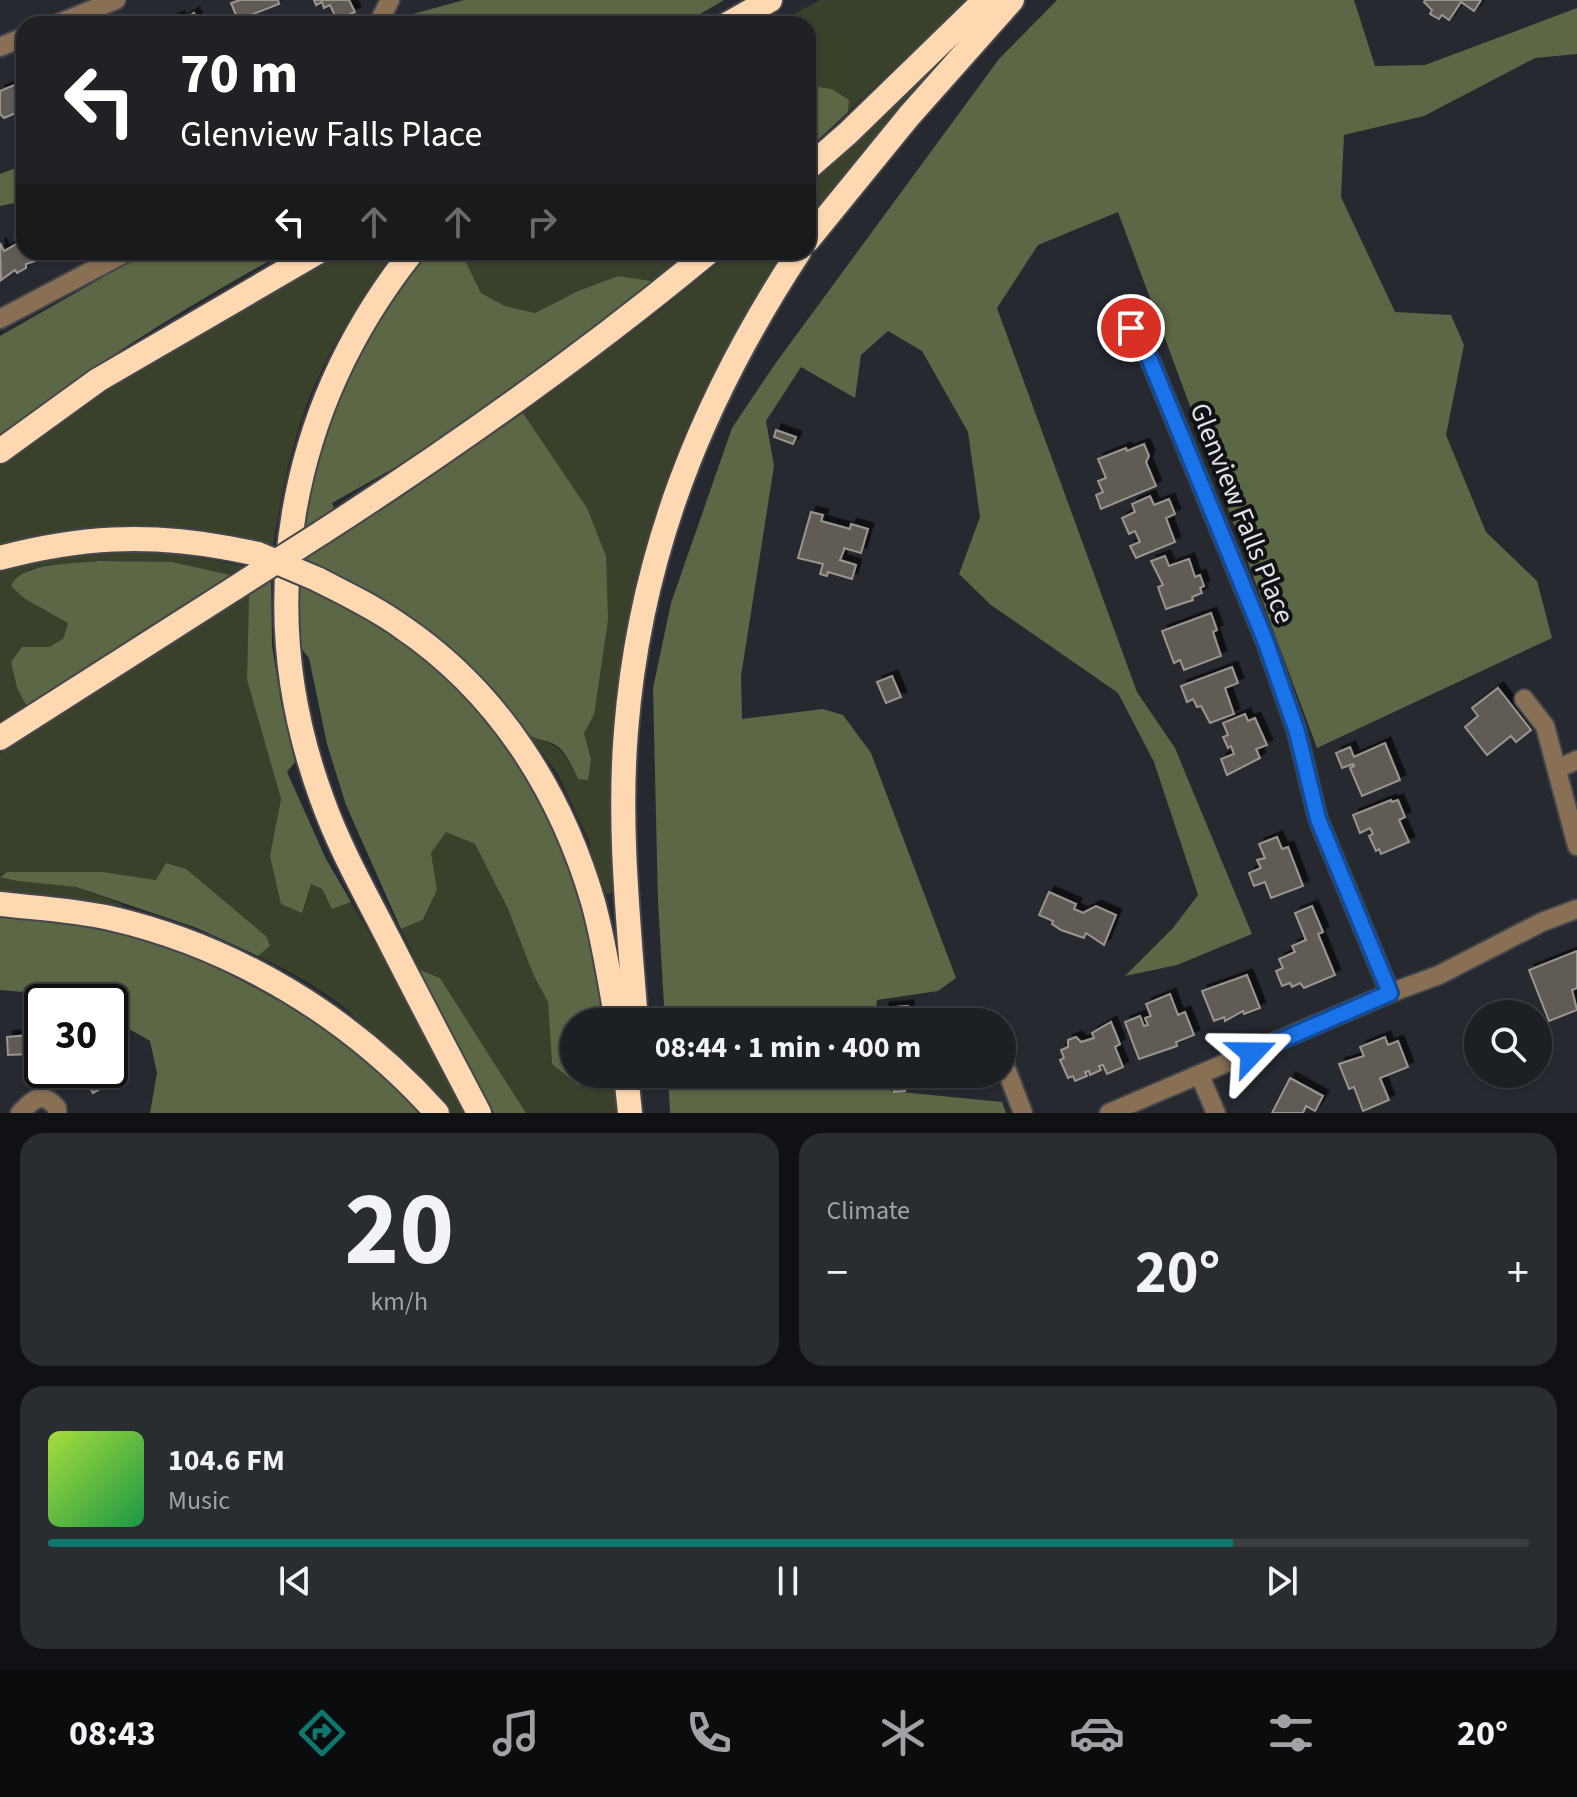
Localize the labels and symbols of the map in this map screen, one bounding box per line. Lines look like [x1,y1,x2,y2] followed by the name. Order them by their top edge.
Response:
[1097,294,1165,362] pin
[1179,397,1305,630] street label: Glenview Falls Place
[24,984,128,1088] speed limit sign: 30
[1210,1011,1294,1095] position arrow

